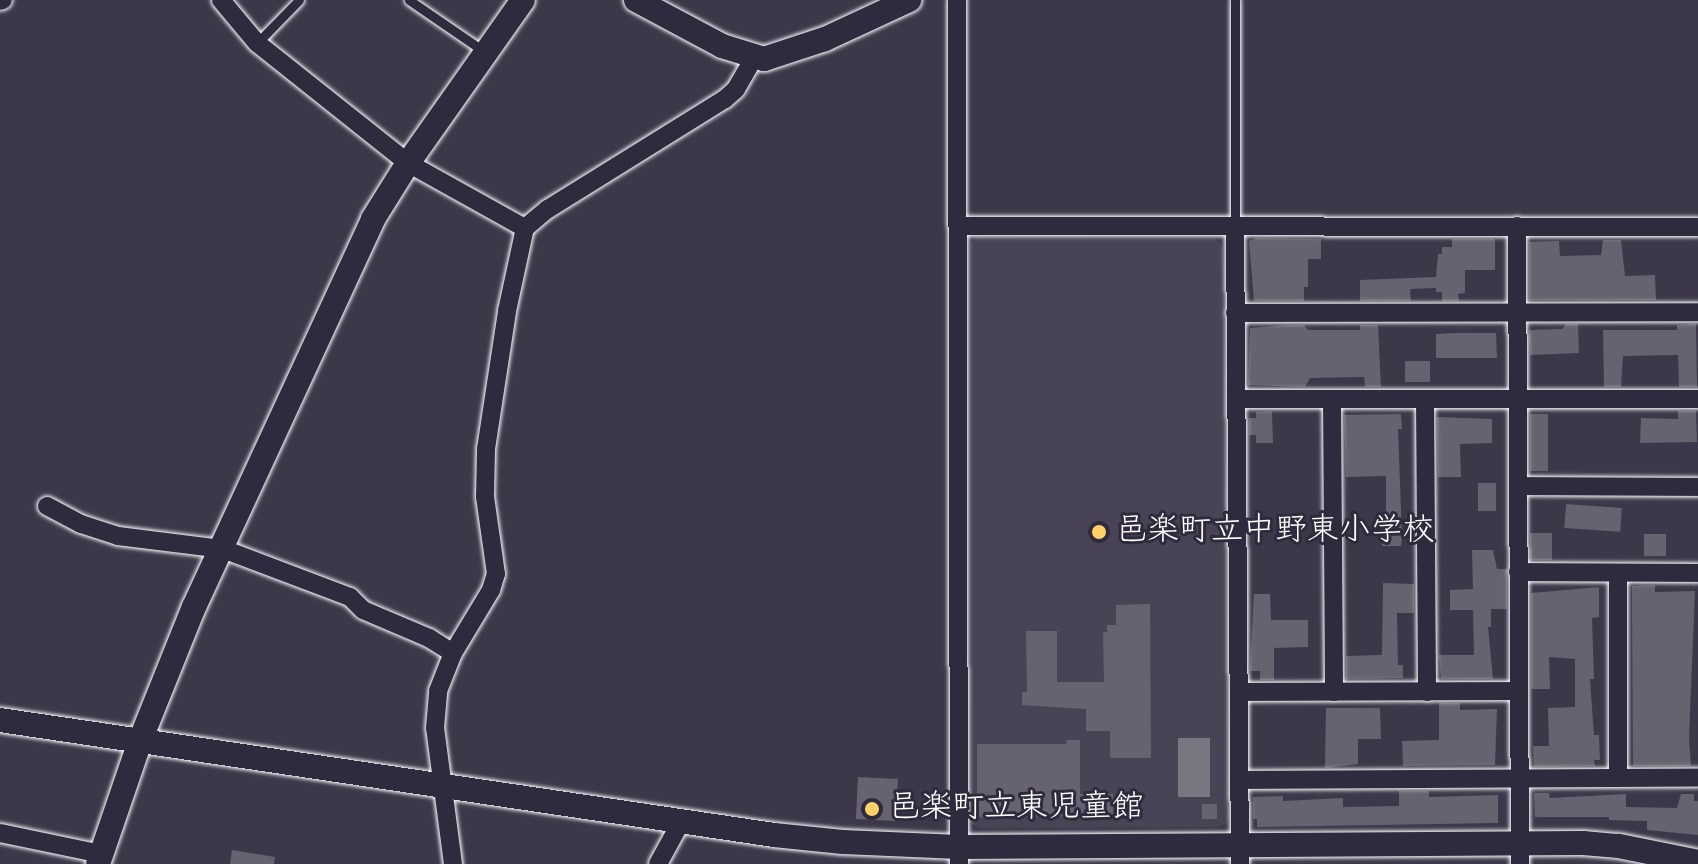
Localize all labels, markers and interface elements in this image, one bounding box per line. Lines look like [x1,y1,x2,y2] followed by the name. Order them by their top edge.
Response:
[1115,513,1435,551] place label: 邑楽町立中野東小学校
[1090,523,1108,541] marker: 邑楽町立中野東小学校
[888,790,1144,828] place label: 邑楽町立東児童館
[863,800,881,818] marker: 邑楽町立東児童館

